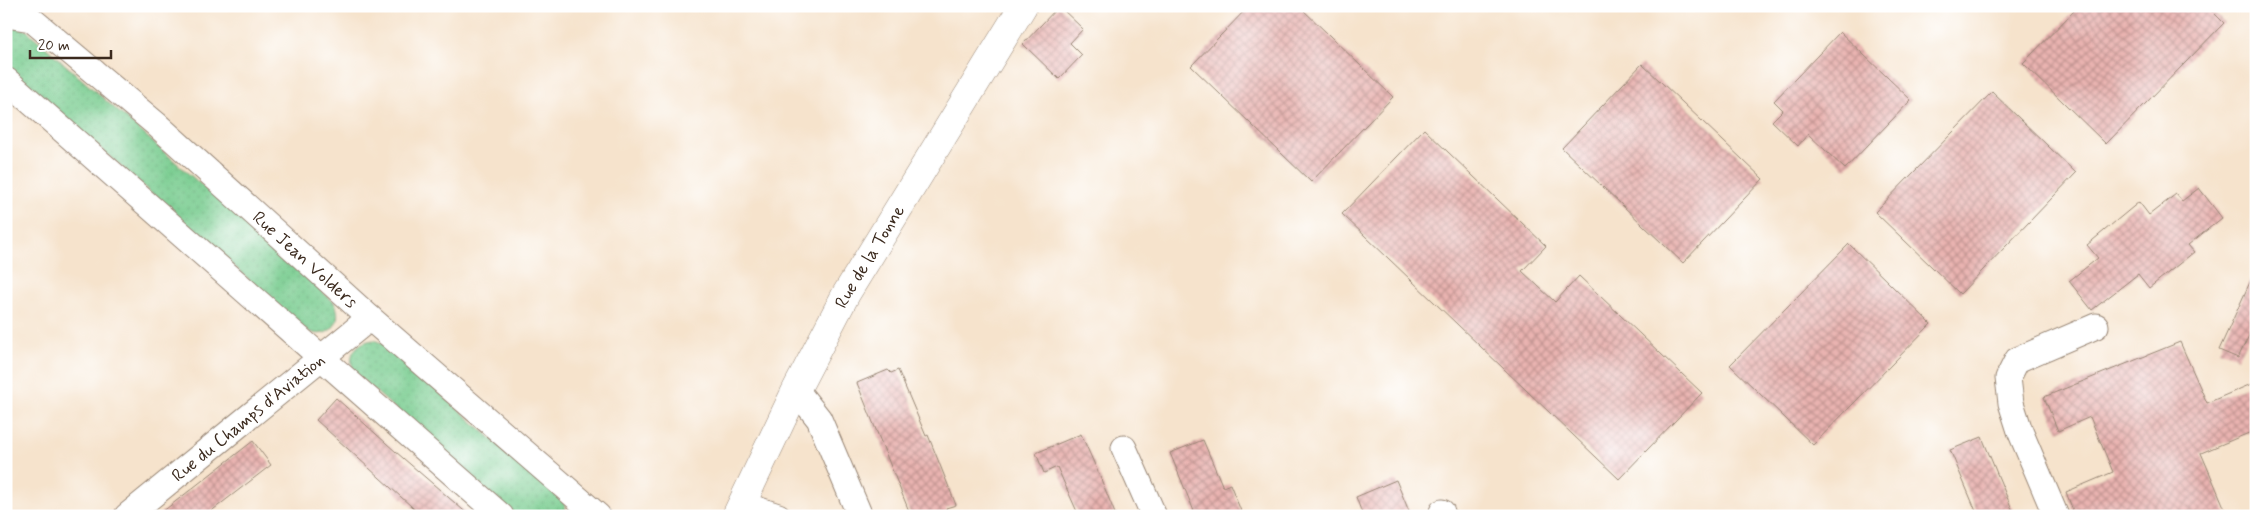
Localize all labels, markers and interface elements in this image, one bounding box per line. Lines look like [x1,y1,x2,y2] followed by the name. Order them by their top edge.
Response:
[30,28,111,60] scale bar
[38,36,70,56] text: 20 m
[830,201,911,313] street label: Rue de la Tonne
[247,206,362,314] street label: Rue Jean Volders
[167,349,330,488] street label: Rue du Champs d'Aviation

